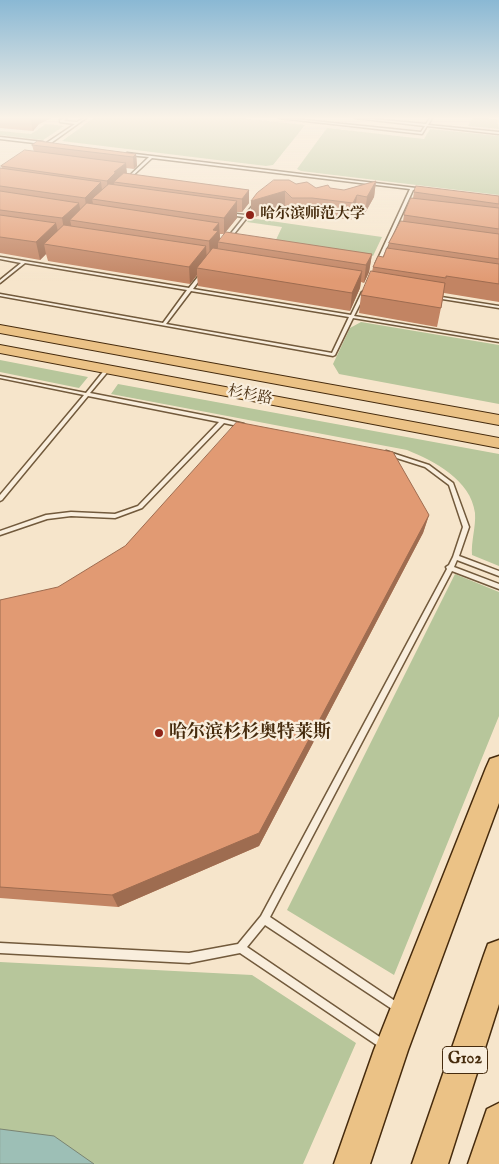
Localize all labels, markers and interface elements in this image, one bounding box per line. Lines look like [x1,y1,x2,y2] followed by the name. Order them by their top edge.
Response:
[260,206,365,224] place label: 哈尔滨师范大学
[244,209,256,221] marker: 哈尔滨师范大学
[226,383,274,409] street label: 杉杉路
[169,722,331,744] place label: 哈尔滨杉杉奥特莱斯
[153,727,165,739] marker: 哈尔滨杉杉奥特莱斯
[442,1046,488,1074] road number: G102

